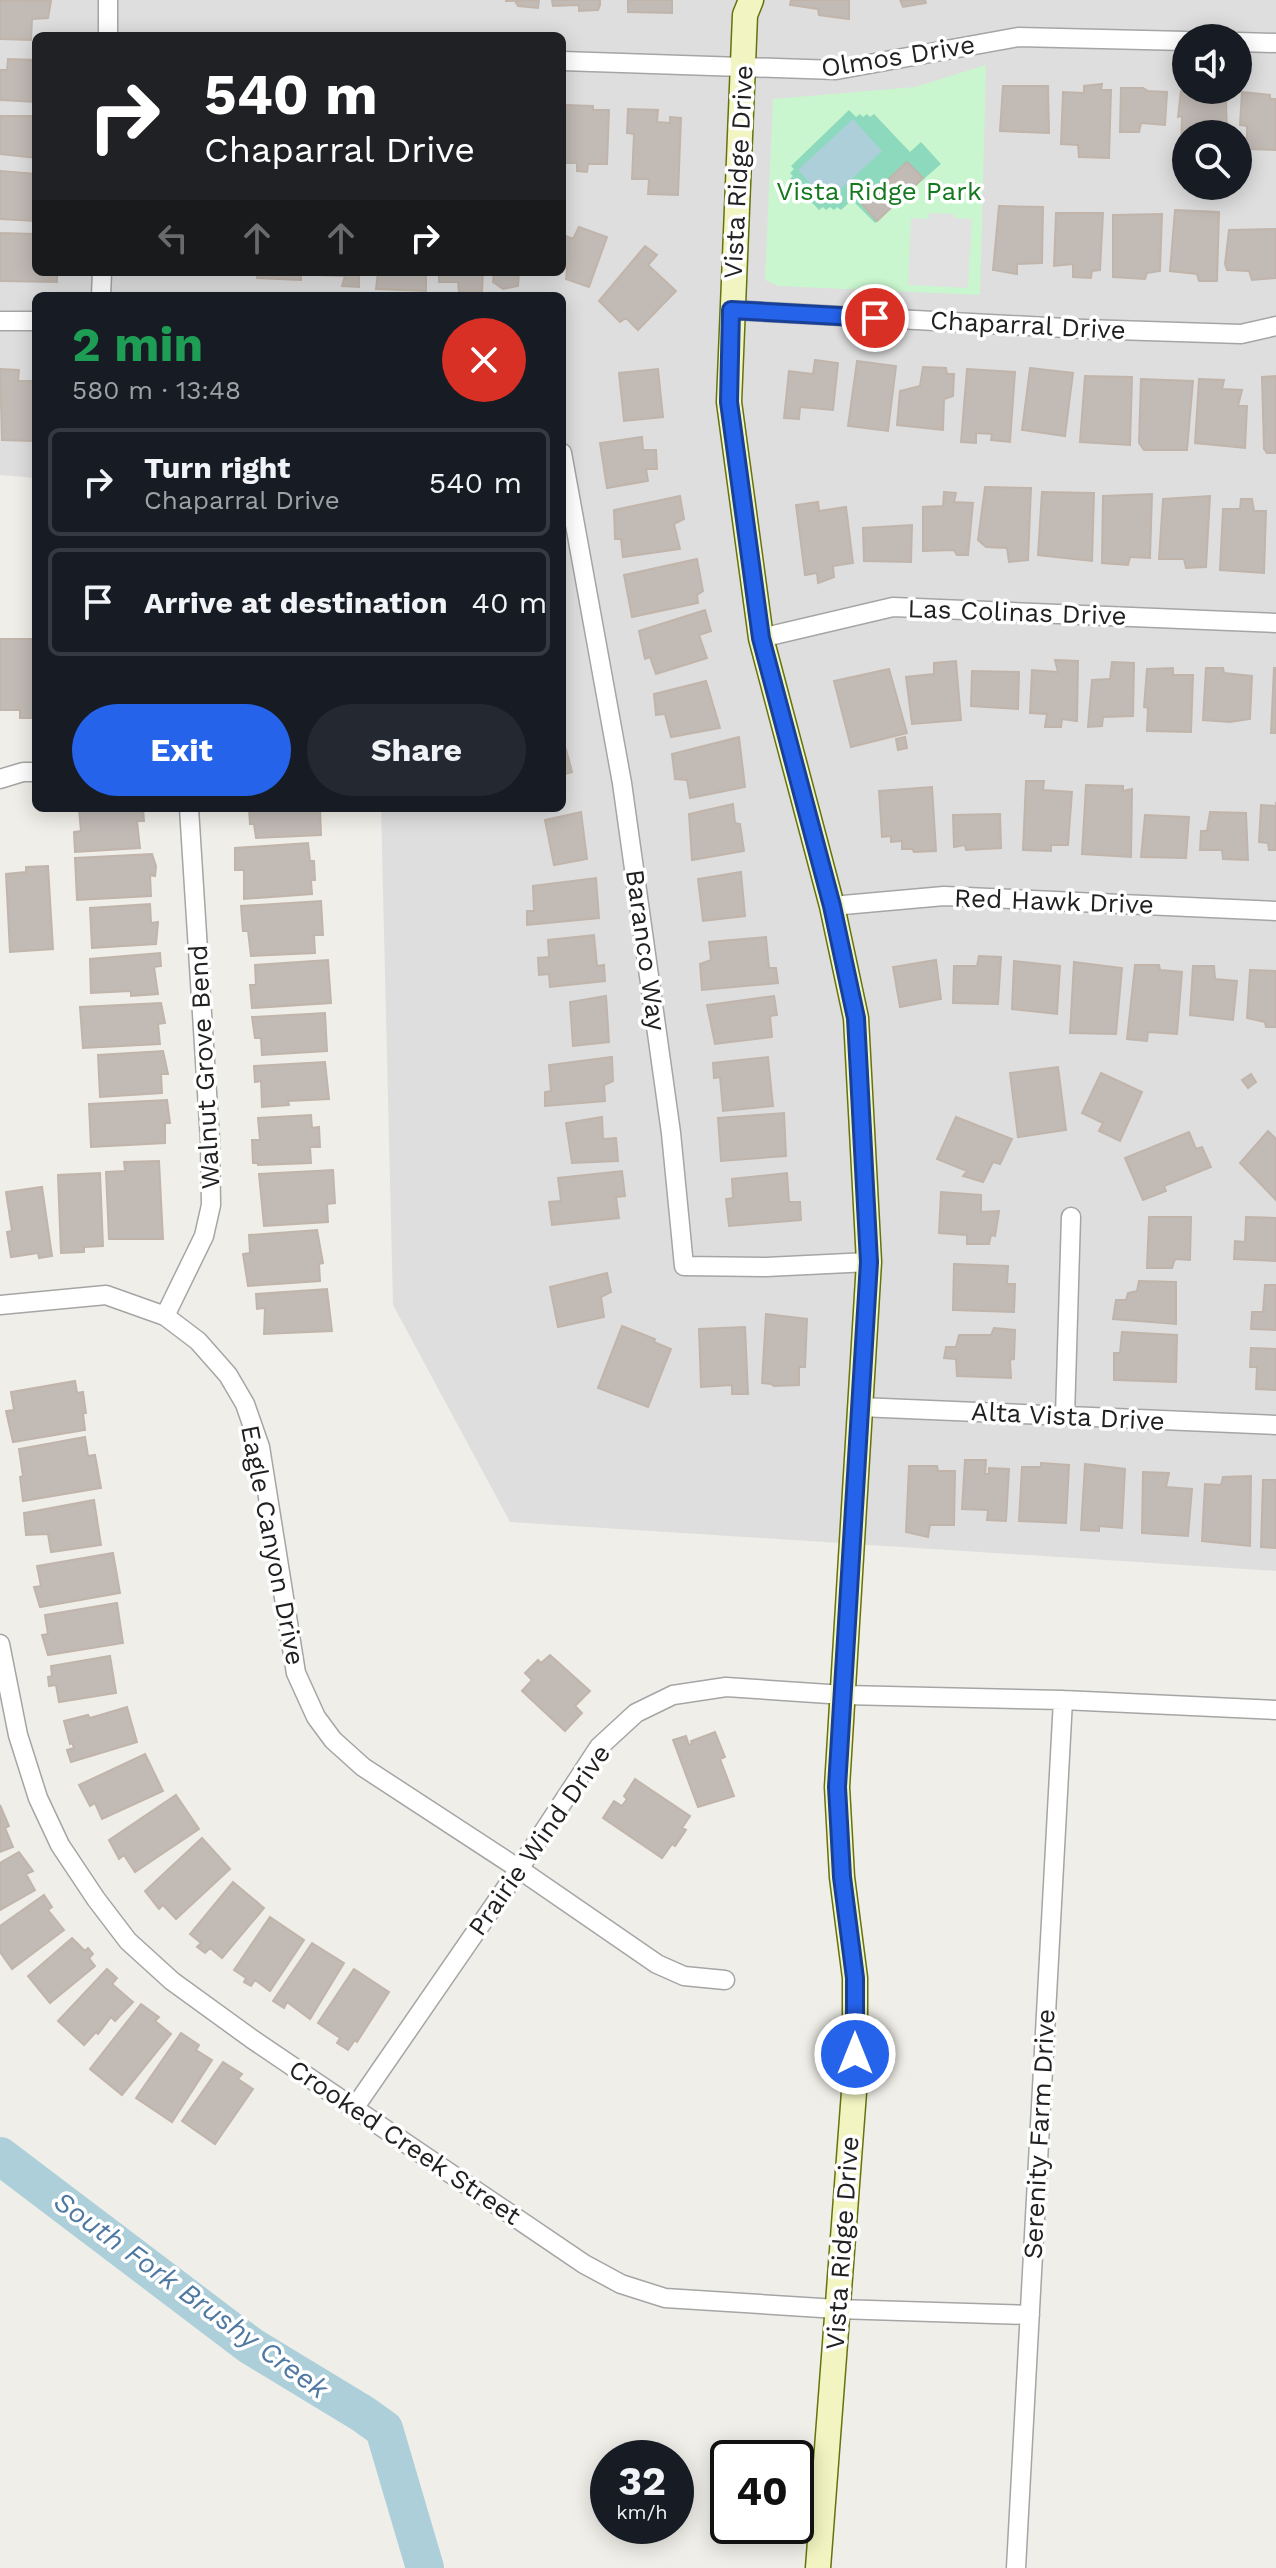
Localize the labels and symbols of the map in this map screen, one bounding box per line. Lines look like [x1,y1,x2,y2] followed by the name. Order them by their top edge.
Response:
[819,29,977,83] street label: Olmos Drive
[717,64,759,280] street label: Vista Ridge Drive
[776,176,982,206] park label: Vista Ridge Park
[841,284,909,352] pin
[929,305,1127,345] street label: Chaparral Drive
[907,593,1127,631] street label: Las Colinas Drive
[620,867,672,1033] street label: Baranco Way
[954,883,1154,919] street label: Red Hawk Drive
[183,944,225,1190] street label: Walnut Grove Bend
[971,1396,1165,1436] street label: Alta Vista Drive
[235,1422,311,1668] street label: Eagle Canyon Drive
[462,1739,616,1941] street label: Prairie Wind Drive
[1017,2008,1061,2260] street label: Serenity Farm Drive
[813,2012,897,2096] position arrow
[283,2053,527,2231] street label: Crooked Creek Street
[820,2135,864,2351] street label: Vista Ridge Drive
[47,2184,335,2406] water label: South Fork Brushy Creek
[710,2440,814,2544] speed limit sign: 40

